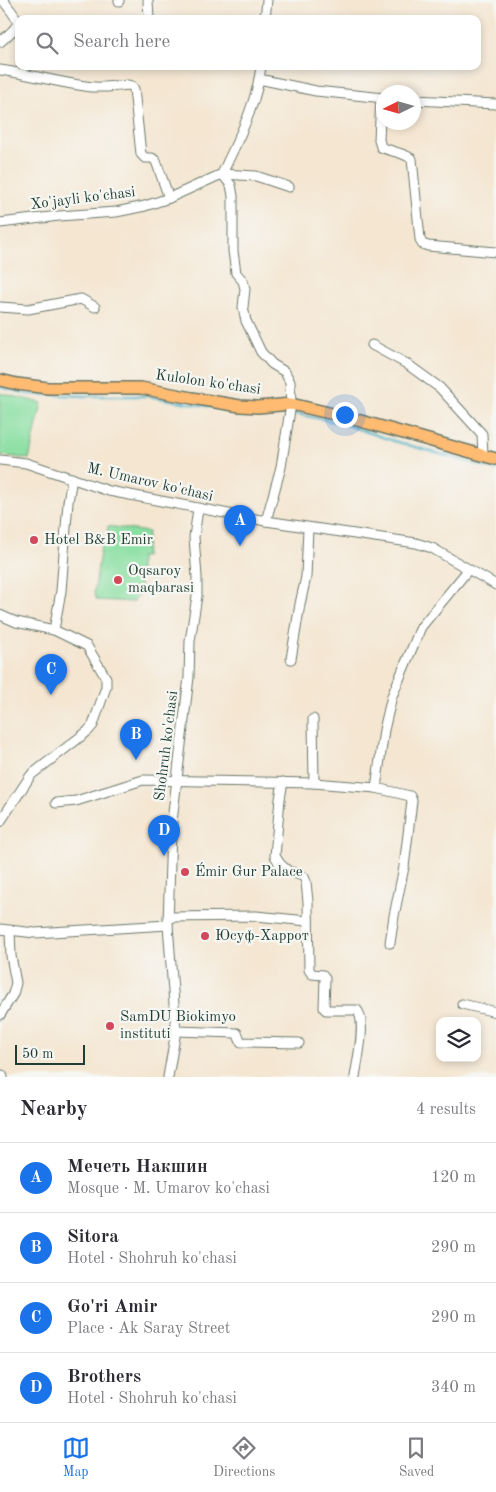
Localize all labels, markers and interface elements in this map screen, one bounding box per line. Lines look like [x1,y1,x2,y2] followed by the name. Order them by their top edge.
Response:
[15,15,481,70] search box
[33,29,61,57] icon: search
[73,33,170,52] text: Search here
[376,85,421,130] north arrow
[30,185,136,213] street label: Xo'jayli ko'chasi
[154,368,262,398] street label: Kulolon ko'chasi
[332,402,358,428] your location
[86,461,214,505] street label: M. Umarov ko'chasi
[224,505,256,546] pin: A
[44,533,153,548] place label: Hotel B&B Emir
[28,534,40,546] marker: Hotel B&B Emir
[128,564,194,596] place label: Oqsaroy maqbarasi
[112,574,124,586] marker: Oqsaroy maqbarasi
[35,654,67,695] pin: C
[153,690,181,802] street label: Shohruh ko'chasi
[120,719,152,760] pin: B
[148,815,180,856] pin: D
[195,862,303,880] place label: Émir Gur Palace
[179,866,191,878] marker: Émir Gur Palace
[215,929,309,944] place label: Юсуф-Харрот
[199,930,211,942] marker: Юсуф-Харрот
[120,1010,236,1042] place label: SamDU Biokimyo instituti
[436,1017,481,1062] map controls
[436,1017,481,1062] button: layers
[104,1020,116,1032] marker: SamDU Biokimyo instituti
[15,1042,85,1065] scale bar
[22,1047,53,1061] text: 50 m
[20,1099,88,1120] text: Nearby
[416,1102,476,1118] text: 4 results
[67,1158,208,1177] text: Мечеть Накшин
[30,1170,42,1186] text: A
[431,1170,476,1186] text: 120 m
[67,1181,270,1197] text: Mosque · M. Umarov ko'chasi
[67,1228,119,1247] text: Sitora
[30,1240,42,1256] text: B
[431,1240,476,1256] text: 290 m
[67,1251,237,1267] text: Hotel · Shohruh ko'chasi
[67,1298,157,1317] text: Go'ri Amir
[31,1310,41,1326] text: C
[431,1310,476,1326] text: 290 m
[67,1321,230,1337] text: Place · Ak Saray Street
[67,1368,141,1387] text: Brothers
[30,1380,42,1396] text: D
[431,1380,476,1396] text: 340 m
[67,1391,237,1407] text: Hotel · Shohruh ko'chasi
[62,1434,90,1481] tab: Map
[213,1434,275,1481] tab: Directions
[399,1434,434,1481] tab: Saved

